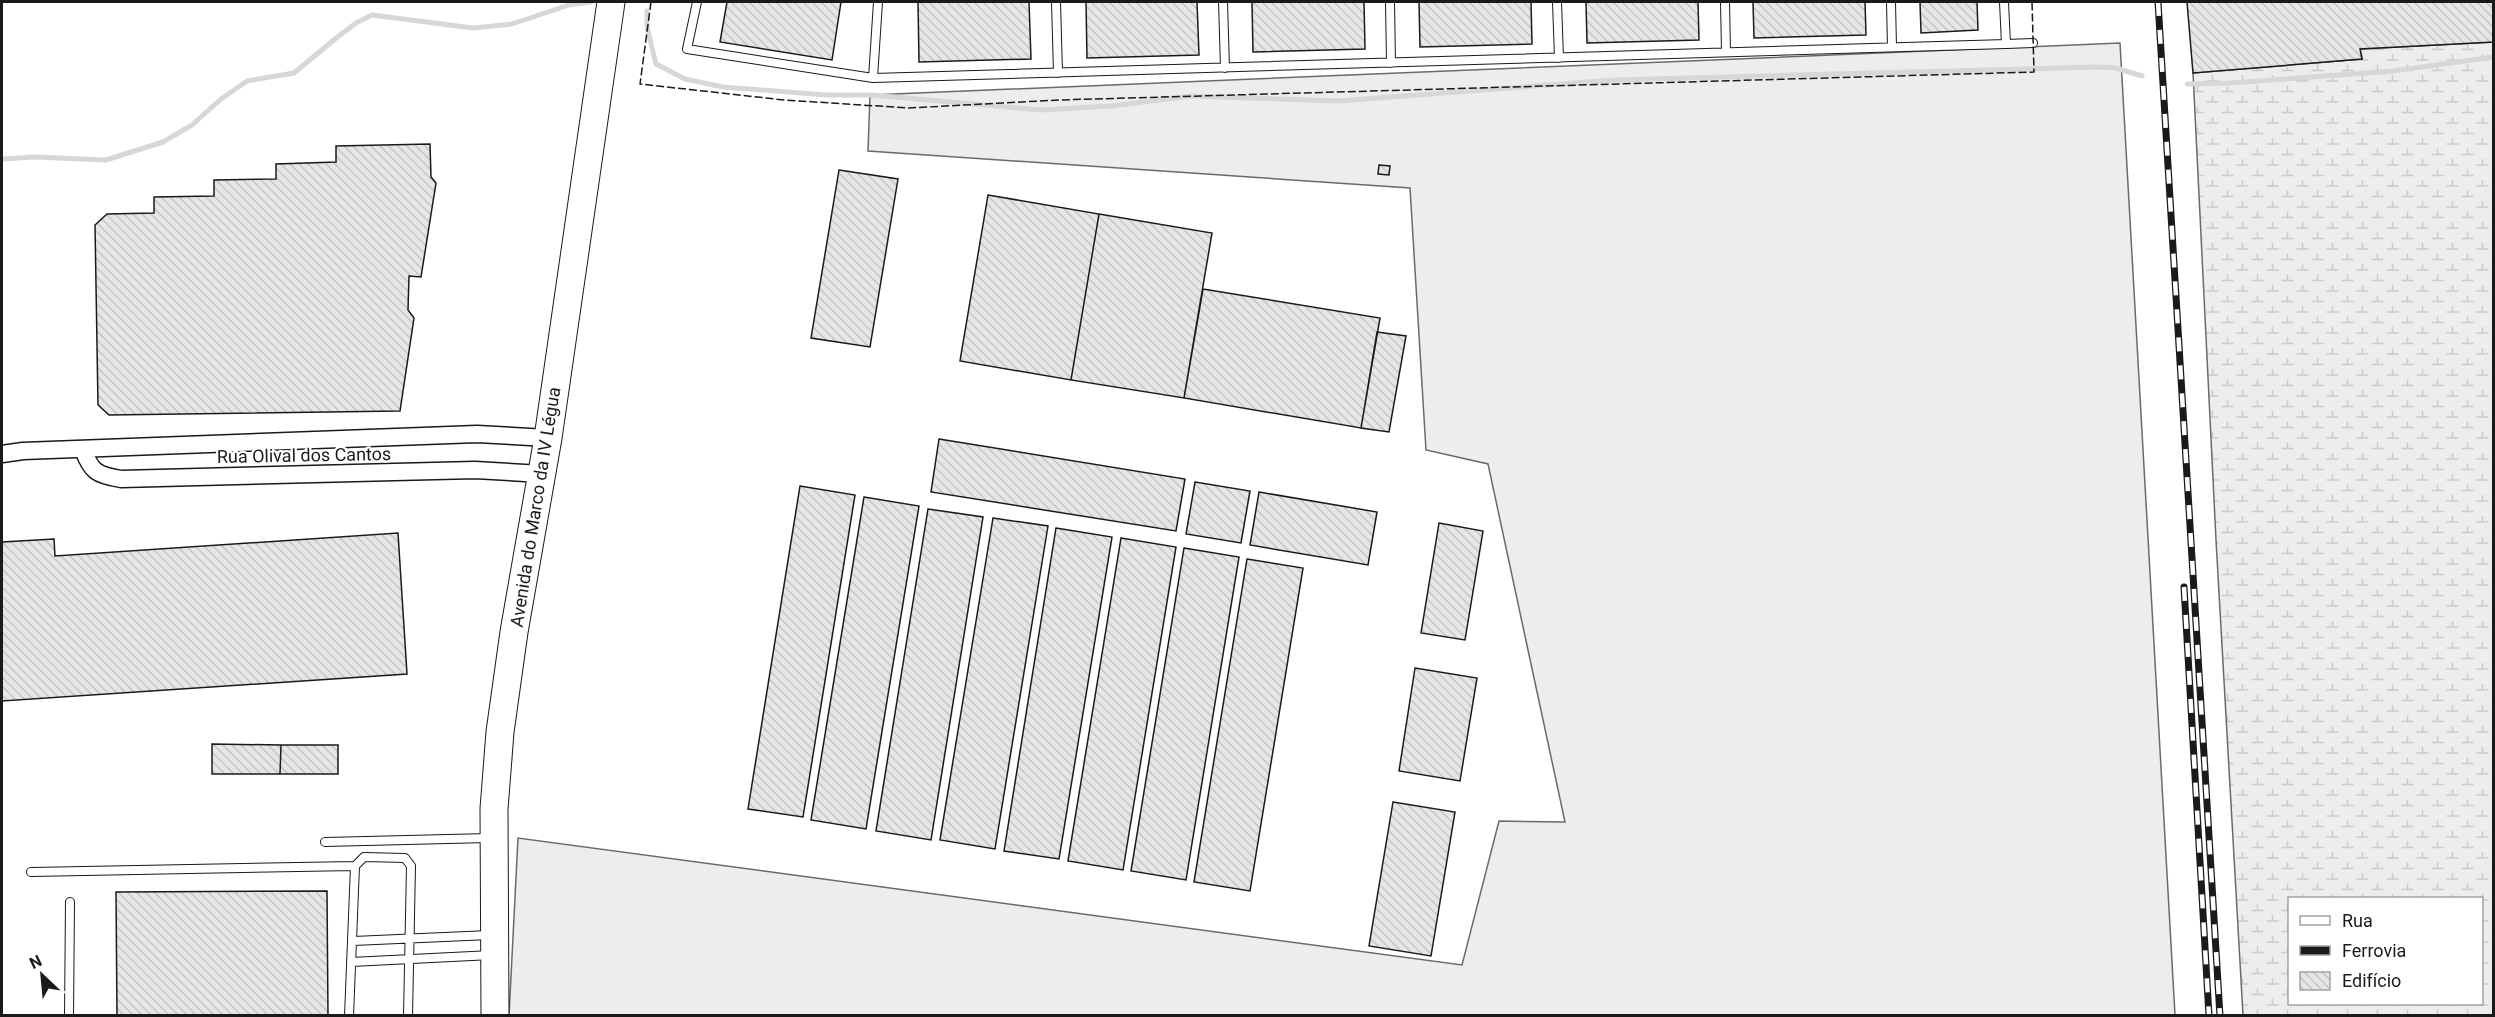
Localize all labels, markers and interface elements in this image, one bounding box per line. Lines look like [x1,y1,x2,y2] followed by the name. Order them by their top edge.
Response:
[506,385,564,629] street label: Avenida do Marco da IV Légua
[217,443,391,467] street label: Rua Olival dos Cantos
[2288,897,2483,1005] legend
[2342,910,2373,931] text: Rua
[2342,940,2406,961] text: Ferrovia
[12,945,72,1005] north arrow
[26,951,45,973] text: N
[2342,970,2401,991] text: Edifício

